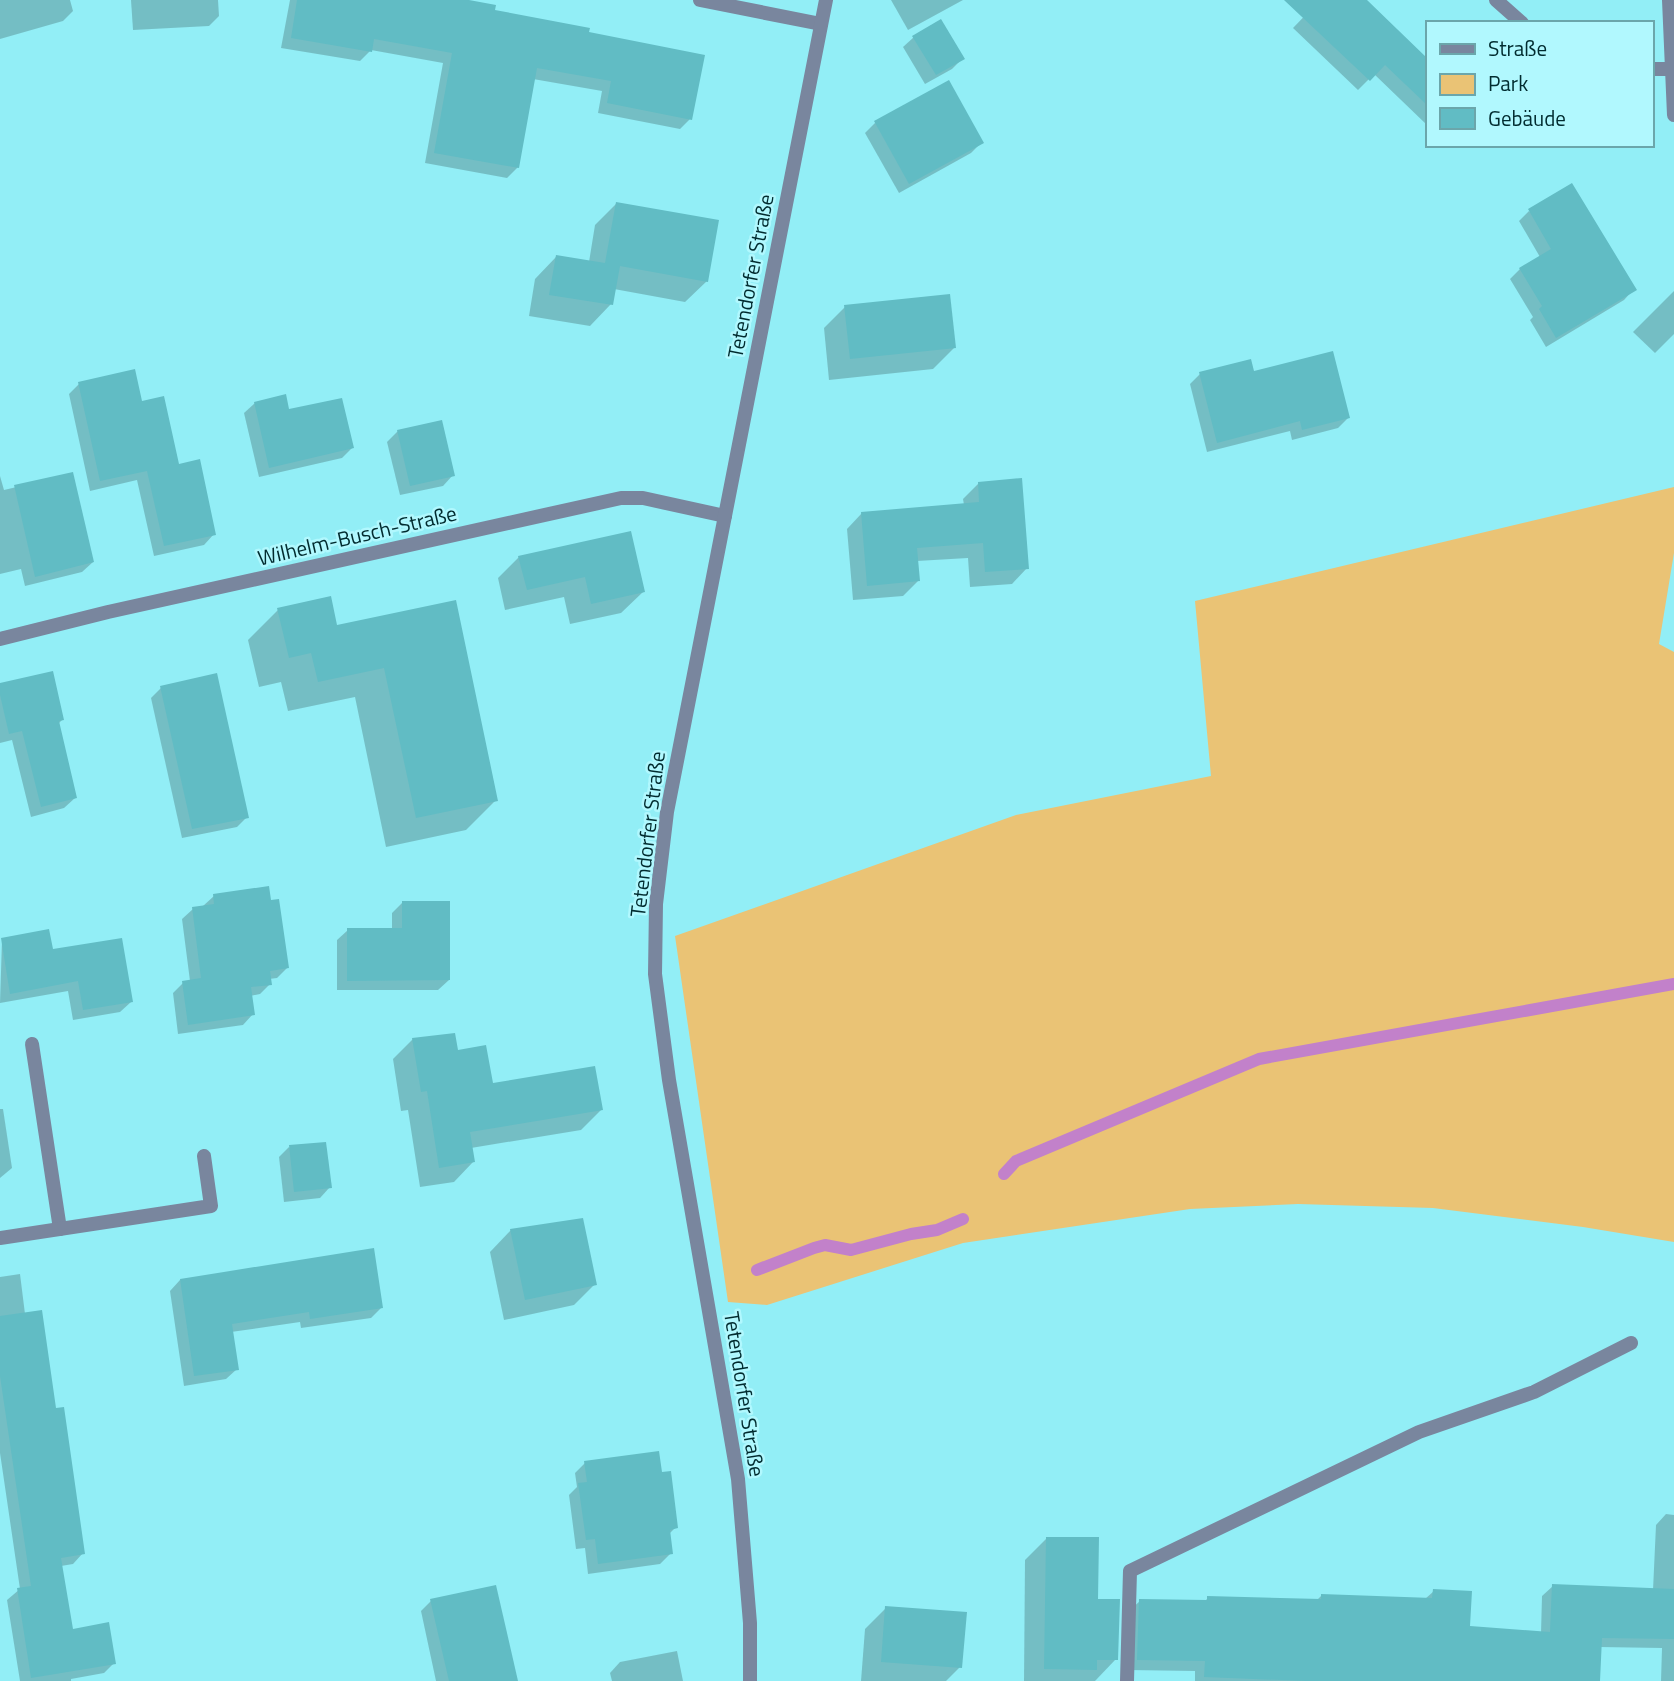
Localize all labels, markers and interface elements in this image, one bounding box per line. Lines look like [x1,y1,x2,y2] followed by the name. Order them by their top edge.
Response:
[1426,21,1653,147] legend
[1488,32,1547,64] text: Straße
[1488,67,1528,99] text: Park
[1488,102,1566,134] text: Gebäude
[718,191,782,361] street label: Tetendorfer Straße
[254,497,460,573] street label: Wilhelm-Busch-Straße
[621,749,673,919] street label: Tetendorfer Straße
[716,1309,774,1479] street label: Tetendorfer Straße

